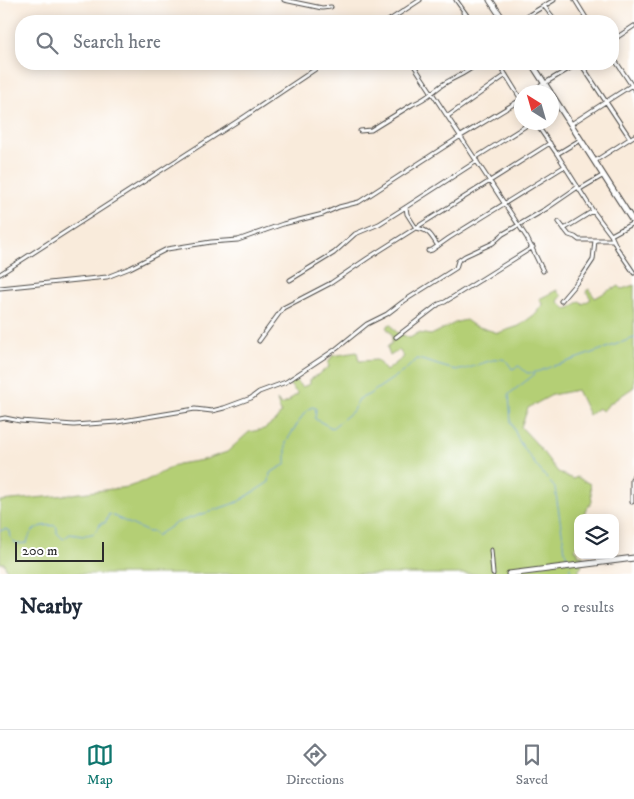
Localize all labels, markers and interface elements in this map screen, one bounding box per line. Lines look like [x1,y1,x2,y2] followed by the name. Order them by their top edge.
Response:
[15,15,619,70] search box
[33,29,61,57] icon: search
[73,31,161,54] text: Search here
[514,85,559,130] north arrow
[574,514,619,559] map controls
[574,514,619,559] button: layers
[15,539,104,562] scale bar
[22,542,57,560] text: 200 m
[20,594,82,620] text: Nearby
[561,597,614,617] text: 0 results
[86,741,114,789] tab: Map
[286,741,344,789] tab: Directions
[516,741,548,789] tab: Saved

